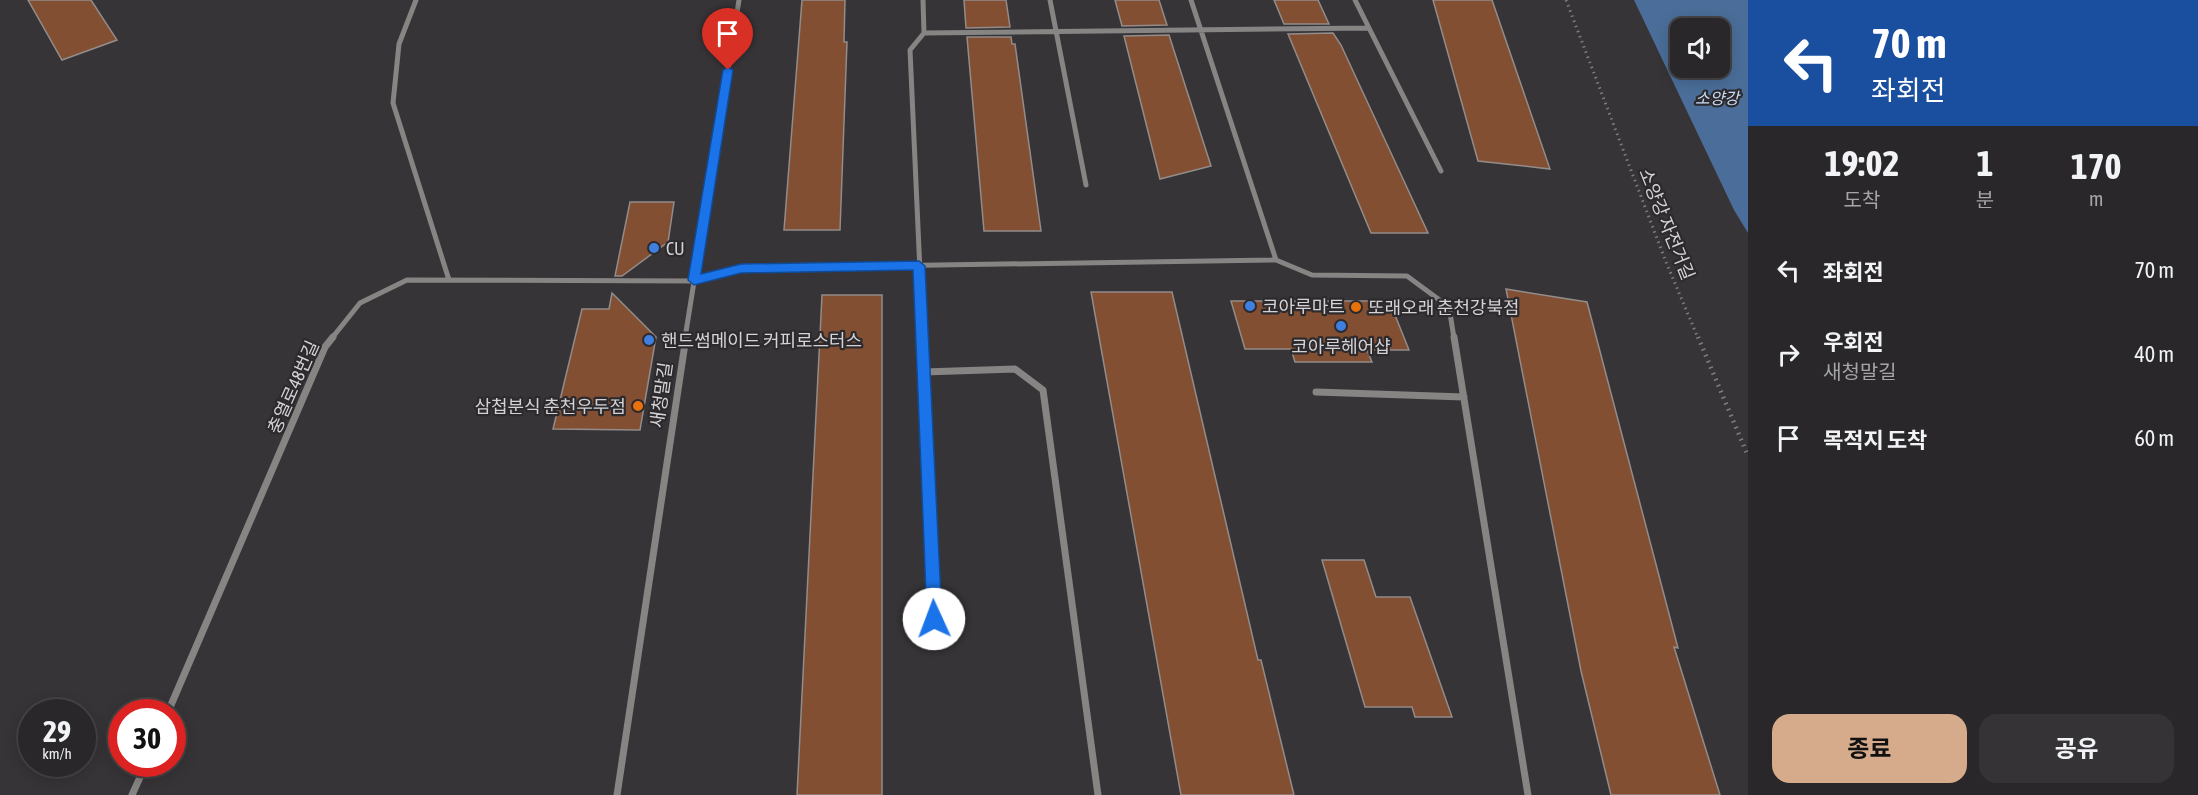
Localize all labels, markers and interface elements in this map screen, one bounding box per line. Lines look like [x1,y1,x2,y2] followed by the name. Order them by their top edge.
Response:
[702,8,753,70] pin
[711,17,744,50] icon: arrive
[1670,18,1730,78] map controls
[1670,18,1730,78] button: sound
[1871,19,1946,67] text: 70 m
[1772,24,1850,102] icon: left
[1871,75,1946,106] text: 좌회전
[1695,89,1741,107] water label: 소양강
[1825,142,1899,184] text: 19:02
[1977,142,1993,184] text: 1
[2071,145,2121,187] text: 170
[1635,165,1699,283] street label: 소양강 자전거길
[2089,187,2103,210] text: m
[1844,188,1880,211] text: 도착
[1976,188,1994,211] text: 분
[666,238,685,259] place label: CU
[647,241,661,255] marker: CU
[1772,254,1805,287] icon: left
[2134,257,2174,283] text: 70 m
[1823,259,1884,285] text: 좌회전
[1262,296,1345,317] place label: 코아루마트
[1368,297,1520,318] place label: 또래오래 춘천강북점
[1243,299,1257,313] marker: 코아루마트
[1349,300,1363,314] marker: 또래오래 춘천강북점
[1334,319,1348,333] marker: 코아루헤어샵
[1823,329,1884,355] text: 우회전
[661,330,862,351] place label: 핸드썸메이드 커피로스터스
[642,333,656,347] marker: 핸드썸메이드 커피로스터스
[1291,336,1391,357] place label: 코아루헤어샵
[263,337,323,437] street label: 충열로48번길
[1772,338,1805,371] icon: right
[2134,341,2174,367] text: 40 m
[1823,360,1897,383] text: 새청말길
[646,361,676,429] street label: 새청말길
[474,396,626,417] place label: 삼첩분식 춘천우두점
[631,399,645,413] marker: 삼첩분식 춘천우두점
[1772,422,1805,455] icon: arrive
[2134,425,2174,451] text: 60 m
[1823,427,1927,453] text: 목적지 도착
[902,587,966,651] position arrow
[108,699,186,777] speed limit sign: 30
[43,714,71,748] text: 29
[1772,714,1967,783] button: 종료
[1979,714,2174,783] button: 공유
[42,745,72,762] text: km/h

